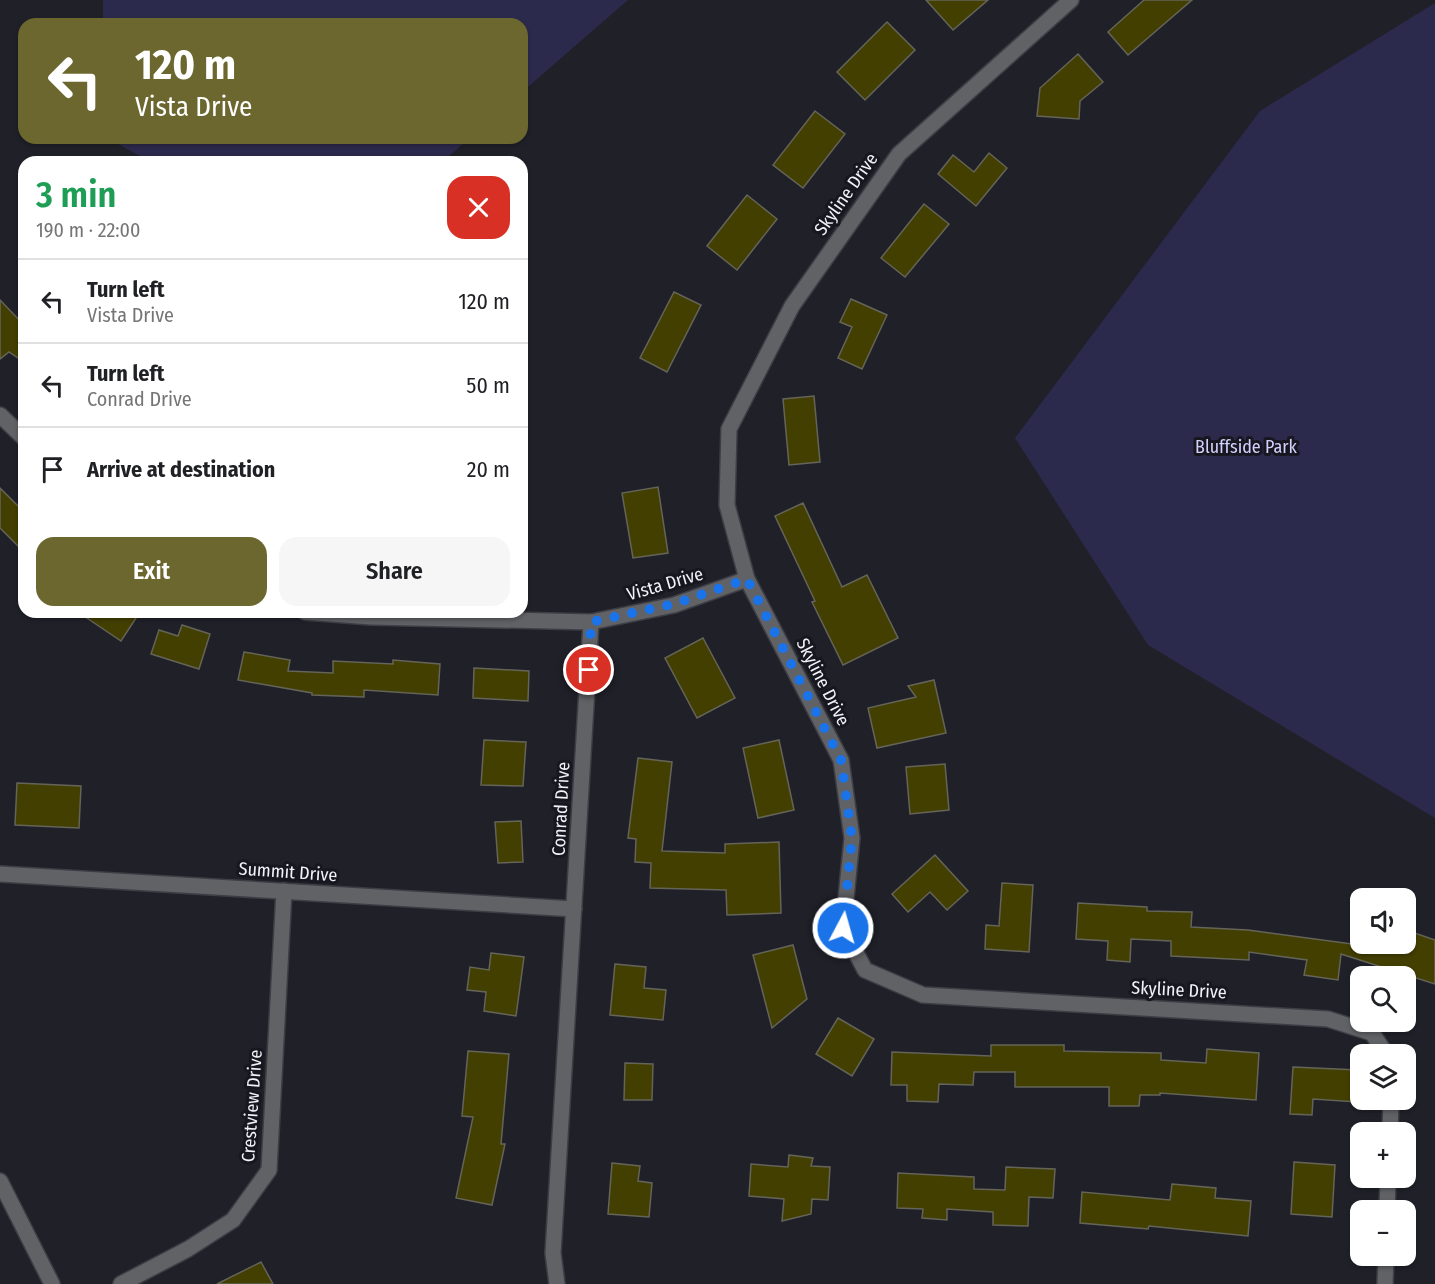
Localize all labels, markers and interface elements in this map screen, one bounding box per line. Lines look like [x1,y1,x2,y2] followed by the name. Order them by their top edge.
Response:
[135,40,236,90] text: 120 m
[36,42,114,120] icon: left
[135,91,252,123] text: Vista Drive
[810,149,882,239] street label: Skyline Drive
[36,173,116,217] text: 3 min
[447,176,510,239] button: close
[36,218,140,242] text: 190 m · 22:00
[87,276,165,303] text: Turn left
[36,285,69,318] icon: left
[458,288,510,315] text: 120 m
[87,303,174,327] text: Vista Drive
[87,360,165,387] text: Turn left
[36,369,69,402] icon: left
[466,372,510,399] text: 50 m
[87,387,192,411] text: Conrad Drive
[1195,436,1298,458] park label: Bluffside Park
[36,453,69,486] icon: arrive
[87,456,275,483] text: Arrive at destination
[467,456,510,483] text: 20 m
[36,537,267,606] button: Exit
[279,537,510,606] button: Share
[624,563,706,605] street label: Vista Drive
[792,635,854,730] street label: Skyline Drive
[563,644,614,695] pin
[572,653,605,686] icon: arrive
[548,761,574,857] street label: Conrad Drive
[238,858,338,886] street label: Summit Drive
[1350,888,1416,1266] map controls
[1350,888,1416,954] button: sound
[811,896,875,960] position arrow
[1350,966,1416,1032] button: search
[1131,977,1227,1003] street label: Skyline Drive
[1350,1044,1416,1110] button: layers
[237,1049,267,1163] street label: Crestview Drive
[1350,1122,1416,1188] button: +
[1350,1200,1416,1266] button: −

